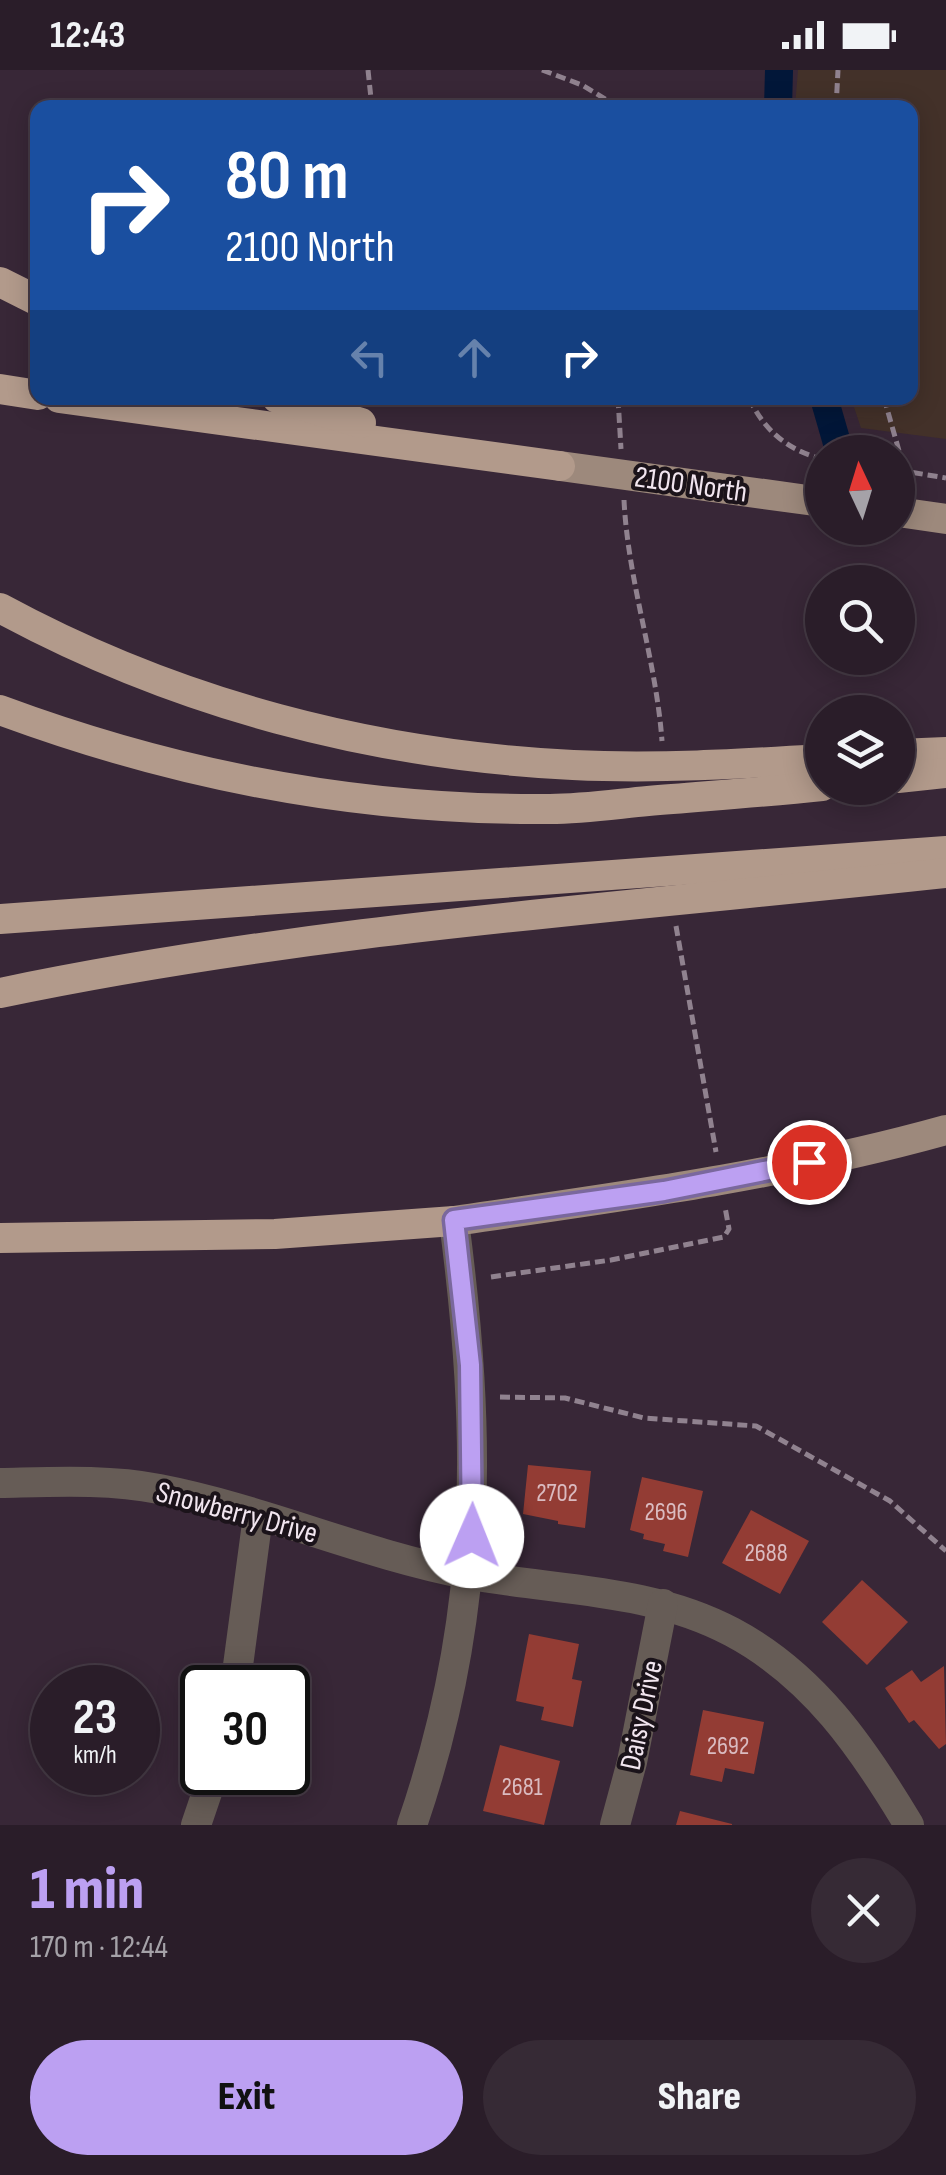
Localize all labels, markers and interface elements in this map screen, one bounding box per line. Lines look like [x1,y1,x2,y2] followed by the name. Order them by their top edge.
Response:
[50,13,125,58] text: 12:43
[225,135,349,219] text: 80 m
[60,140,190,270] icon: right
[225,220,395,275] text: 2100 North
[342,330,397,385] icon: left
[447,330,502,385] icon: ahead
[552,330,607,385] icon: right
[805,435,915,545] north arrow
[805,435,915,805] map controls
[632,459,749,511] street label: 2100 North
[805,565,915,675] button: search
[805,695,915,805] button: layers
[767,1120,852,1205] pin
[782,1135,837,1190] icon: arrive
[152,1474,321,1552] street label: Snowberry Drive
[536,1478,578,1509] house number: 2702
[420,1484,524,1588] position arrow
[644,1497,688,1528] house number: 2696
[744,1538,788,1569] house number: 2688
[613,1657,671,1773] street label: Daisy Drive
[180,1665,310,1795] speed limit sign: 30
[73,1688,117,1748] text: 23
[707,1731,749,1762] house number: 2692
[73,1740,117,1771] text: km/h
[502,1772,543,1803] house number: 2681
[30,1854,144,1926] text: 1 min
[811,1858,916,1963] button: close
[30,1928,168,1967] text: 170 m · 12:44
[30,2040,463,2155] button: Exit
[483,2040,916,2155] button: Share

